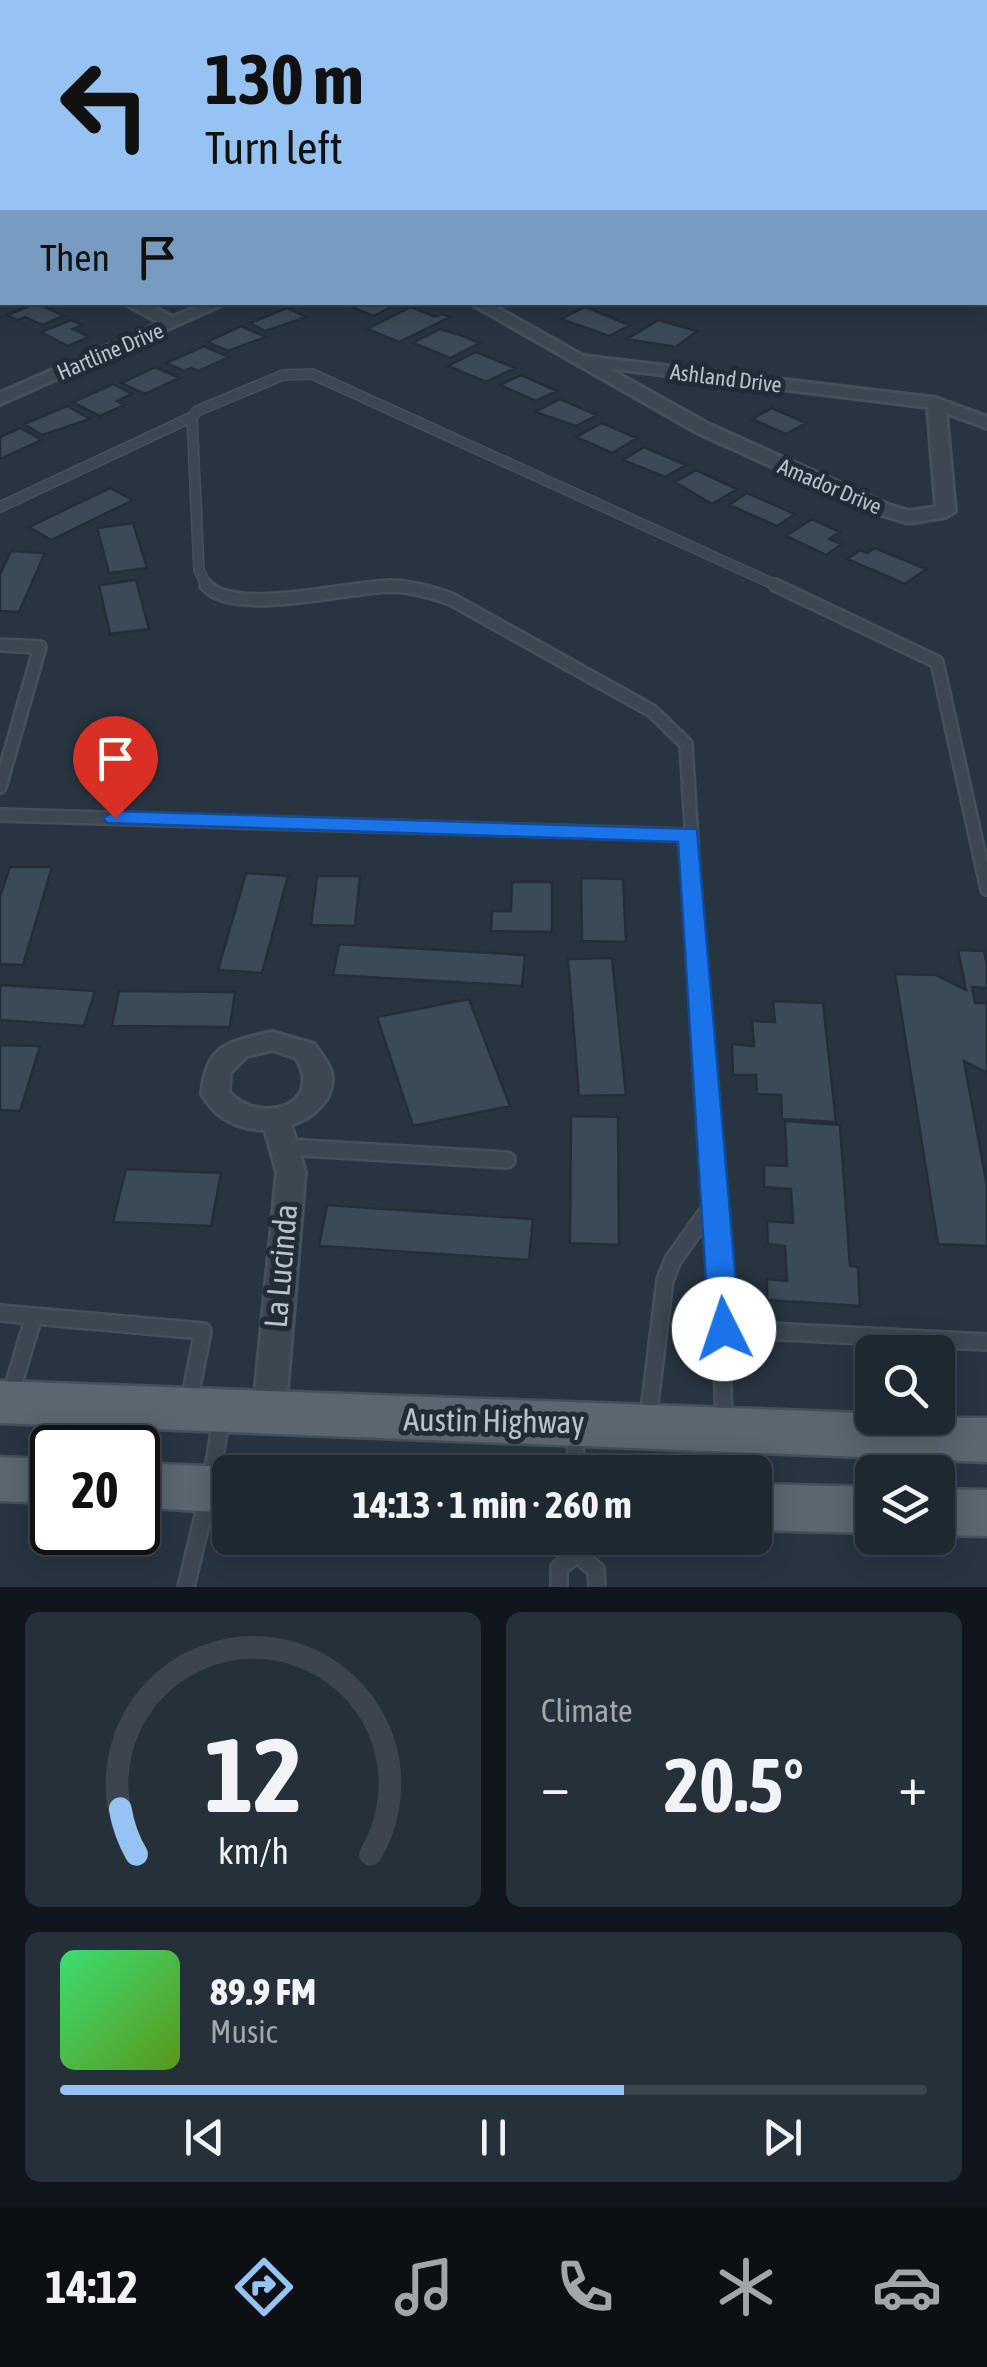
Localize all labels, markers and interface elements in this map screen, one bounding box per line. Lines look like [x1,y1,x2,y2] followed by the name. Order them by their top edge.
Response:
[205,39,364,119] text: 130 m
[40,40,170,170] icon: left
[205,122,343,174] text: Turn left
[130,230,185,285] icon: arrive
[40,236,110,279] text: Then
[53,317,167,385] street label: Hartline Drive
[669,358,783,398] street label: Ashland Drive
[774,453,886,519] street label: Amador Drive
[73,716,158,819] pin
[88,731,143,786] icon: arrive
[257,1202,304,1329] street label: La Lucinda
[672,1277,776,1381] position arrow
[855,1335,955,1555] map controls
[855,1335,955,1435] button: search
[403,1400,585,1441] street label: Austin Highway
[30,1425,160,1555] speed limit sign: 20
[855,1455,955,1555] button: layers
[352,1483,632,1526] text: 14:13 · 1 min · 260 m
[541,1692,633,1729] text: Climate
[204,1715,302,1834] text: 12
[664,1742,804,1828] text: 20.5°
[541,1754,570,1817] text: −
[898,1754,927,1817] text: +
[218,1831,288,1872] text: km/h
[210,1970,316,2013] text: 89.9 FM
[210,2013,277,2050] text: Music
[177,2110,232,2165] icon: previous
[466,2110,521,2165] icon: pause
[755,2110,810,2165] icon: next
[229,2252,299,2322] icon: directions
[389,2252,459,2322] icon: music
[550,2252,620,2322] icon: phone
[711,2252,781,2322] icon: climate
[872,2252,942,2322] icon: car
[45,2261,138,2313] text: 14:12

